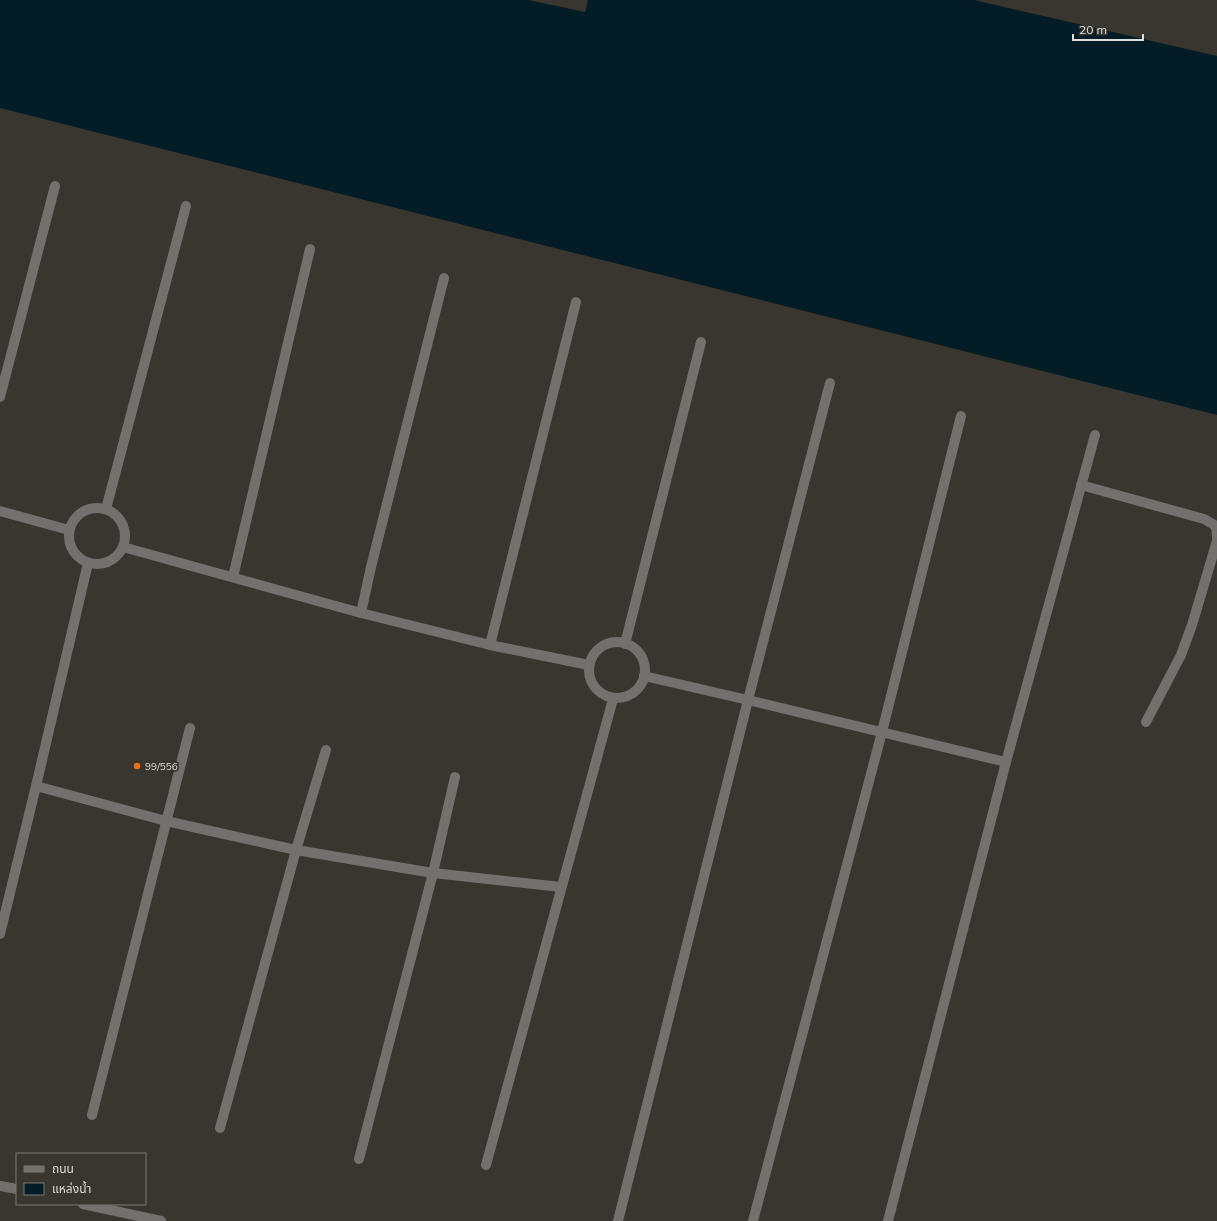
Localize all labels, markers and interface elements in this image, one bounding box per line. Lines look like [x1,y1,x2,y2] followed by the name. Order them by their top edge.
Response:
[1073,16,1143,42] scale bar
[1079,22,1107,37] text: 20 m
[145,760,178,773] place label: 99/556
[132,761,142,771] marker: 99/556
[16,1153,146,1205] legend
[52,1161,74,1176] text: ถนน
[52,1180,91,1196] text: แหล่งน้ำ

